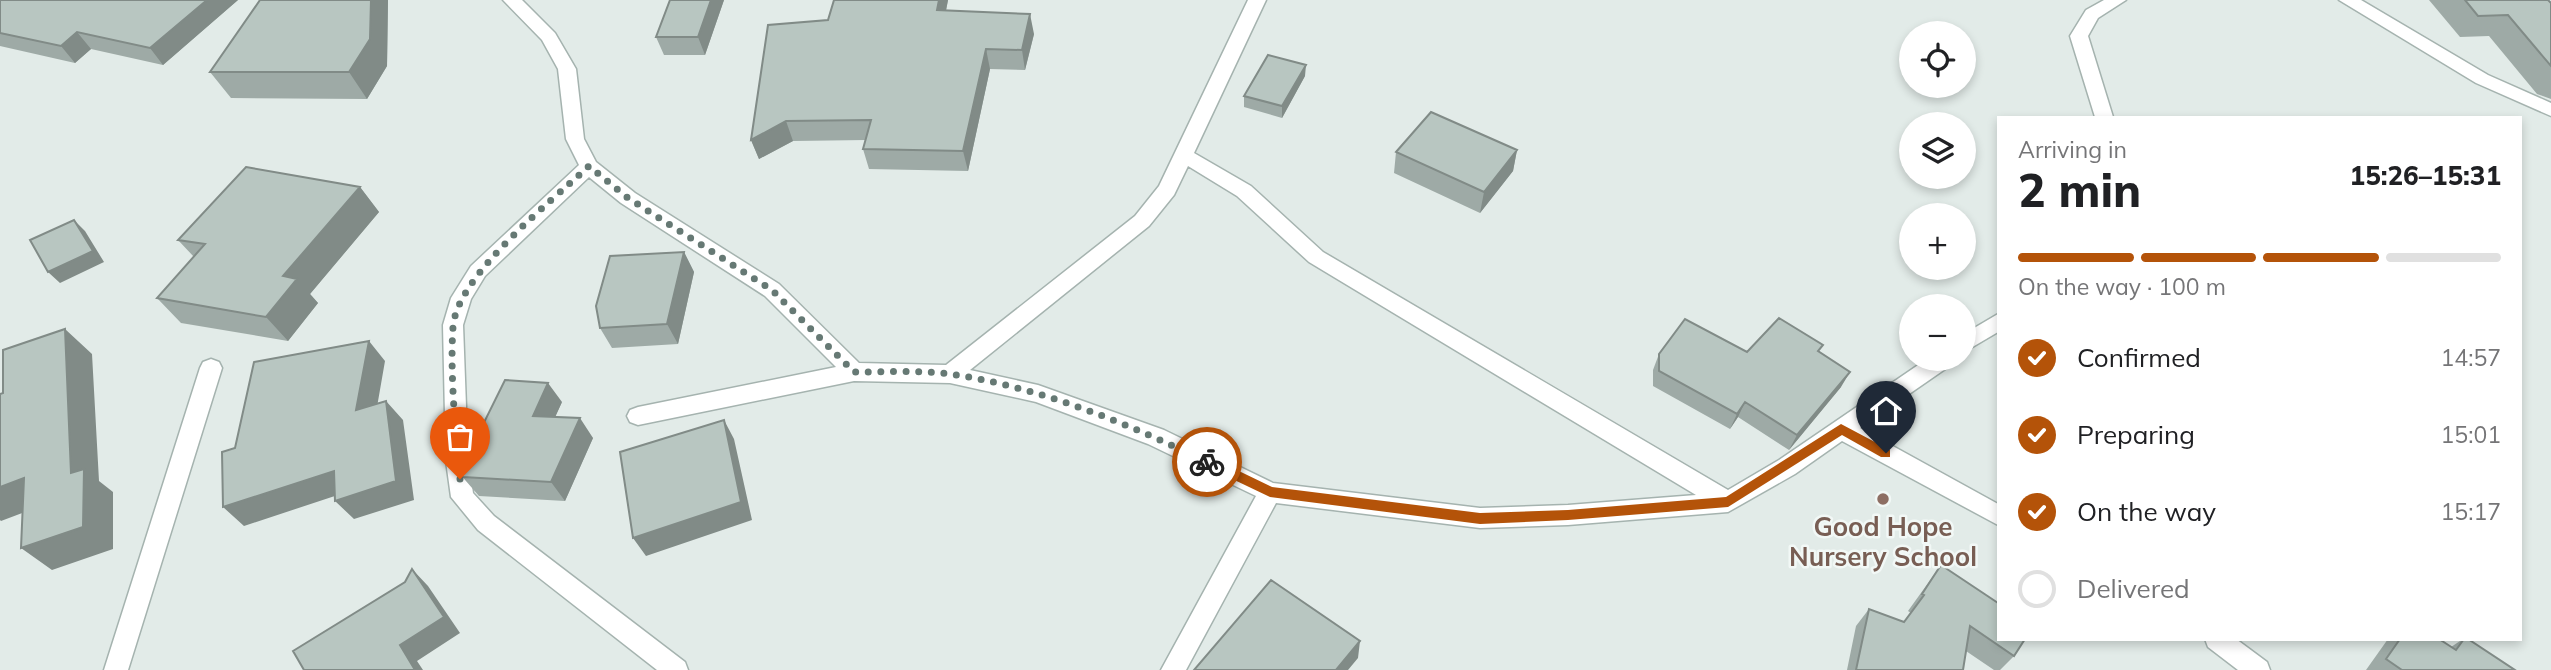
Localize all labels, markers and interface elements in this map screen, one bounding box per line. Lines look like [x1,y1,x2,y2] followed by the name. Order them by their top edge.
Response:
[1899,21,1976,371] map controls
[1899,21,1976,98] button: locate
[1899,112,1976,189] button: layers
[2018,135,2127,164] text: Arriving in
[2350,159,2501,192] text: 15:26–15:31
[2018,161,2141,219] text: 2 min
[1899,203,1976,280] button: +
[2018,272,2226,301] text: On the way · 100 m
[1899,294,1976,371] button: −
[2018,339,2056,377] icon: check
[2077,341,2201,374] text: Confirmed
[2441,343,2501,372] text: 14:57
[1856,381,1916,453] pin
[1867,392,1905,430] icon: home
[430,407,490,479] pin
[2018,416,2056,454] icon: check
[441,418,479,456] icon: bag
[2077,418,2195,451] text: Preparing
[2441,420,2501,449] text: 15:01
[1172,427,1242,497] courier
[1188,443,1226,481] icon: bike
[1875,491,1891,507] marker: Good Hope Nursery School
[2018,493,2056,531] icon: check
[2077,495,2216,528] text: On the way
[2441,497,2501,526] text: 15:17
[1789,510,1977,573] place label: Good Hope Nursery School
[2077,572,2190,605] text: Delivered

